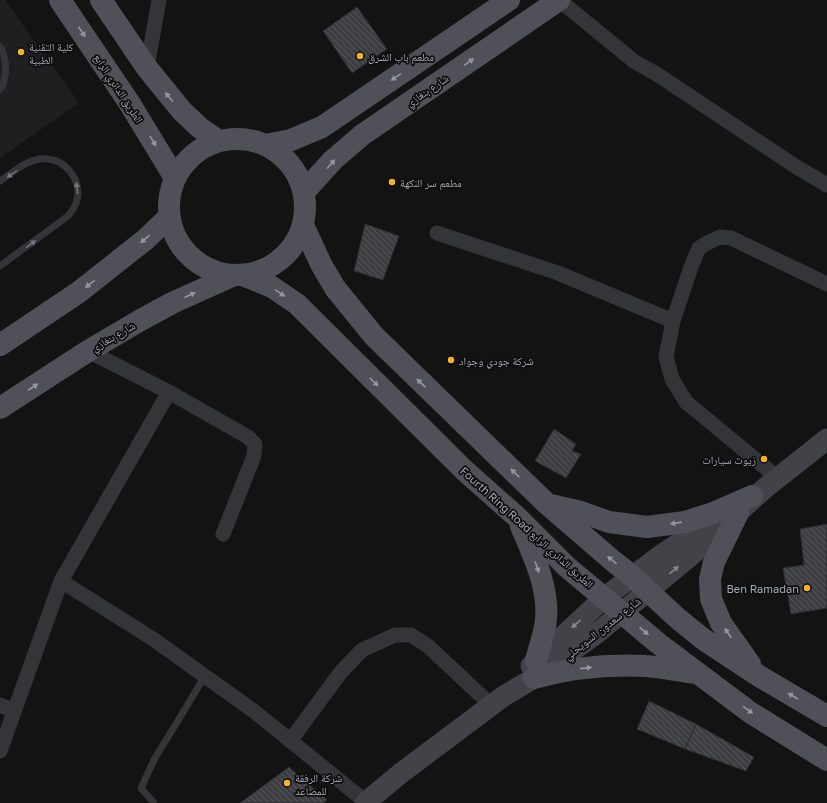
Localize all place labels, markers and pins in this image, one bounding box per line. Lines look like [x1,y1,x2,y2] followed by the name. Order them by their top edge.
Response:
[29,40,74,66] place label: كلية التقنية الطبية
[16,47,26,57] marker: كلية التقنية الطبية
[368,50,434,65] place label: مطعم باب الشرق
[355,51,365,61] marker: مطعم باب الشرق
[400,176,462,191] place label: مطعم سر النكهة
[387,177,397,187] marker: مطعم سر النكهة
[459,354,534,369] place label: شركة جودي وجواد
[446,355,456,365] marker: شركة جودي وجواد
[702,453,756,466] place label: زيوت سيارات
[759,454,769,464] marker: زيوت سيارات
[726,582,799,595] place label: Ben Ramadan
[802,583,812,593] marker: Ben Ramadan
[295,771,342,797] place label: شركة الرفقة للمصاعد
[282,778,292,788] marker: شركة الرفقة للمصاعد

